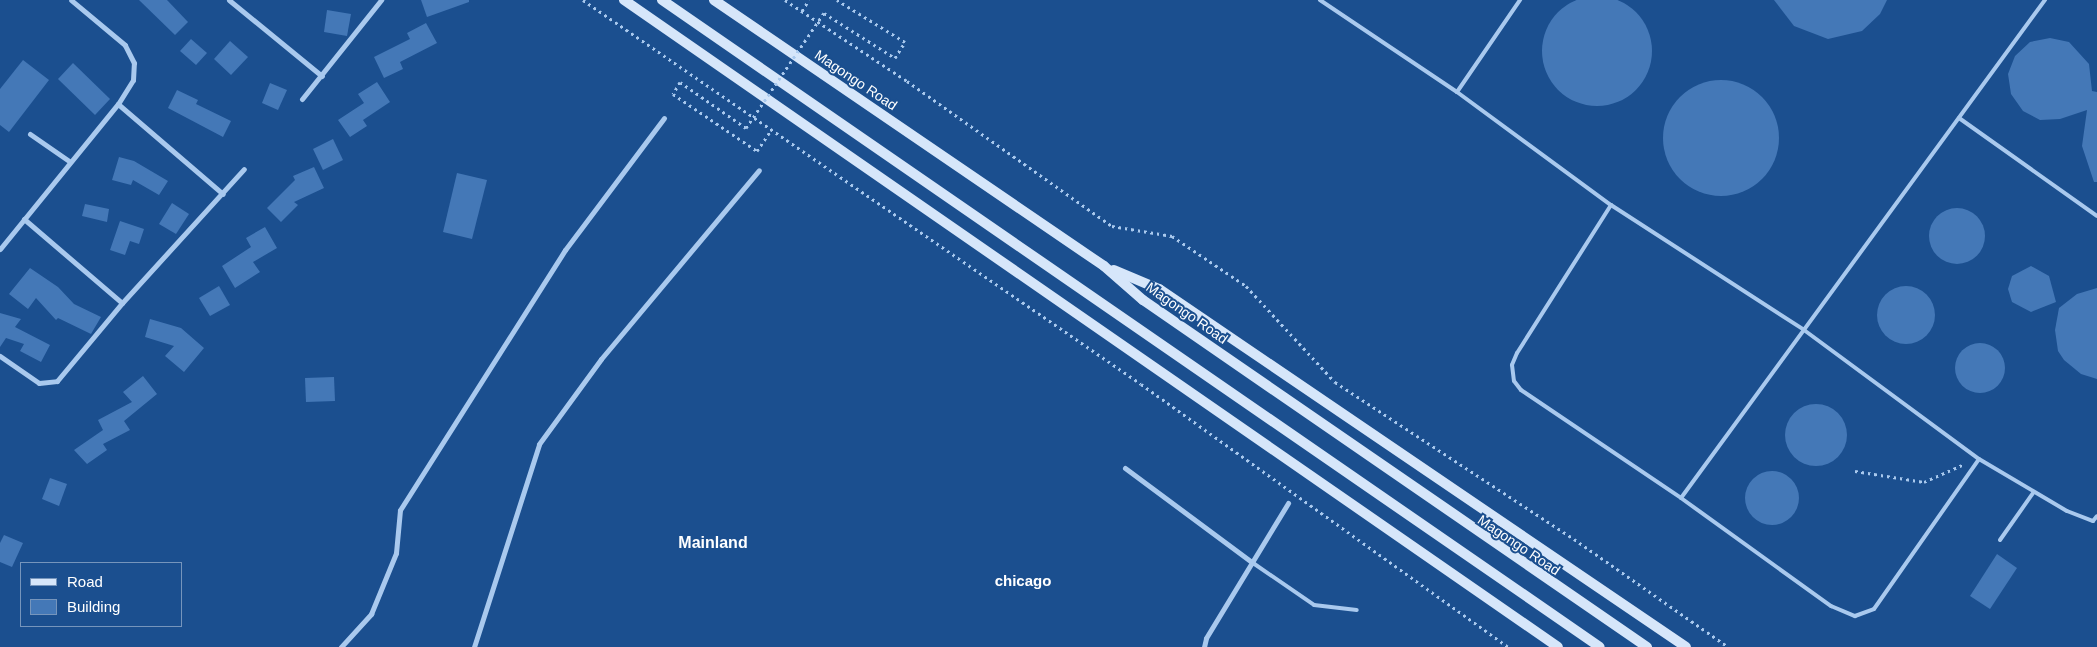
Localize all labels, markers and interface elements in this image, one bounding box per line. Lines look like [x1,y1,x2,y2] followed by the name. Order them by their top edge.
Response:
[812,46,900,114] street label: Magongo Road
[1143,279,1231,347] street label: Magongo Road
[1475,511,1563,579] street label: Magongo Road
[678,533,748,553] district label: Mainland
[20,562,182,627] legend
[995,572,1051,590] district label: chicago
[67,573,103,590] text: Road
[67,598,120,615] text: Building

